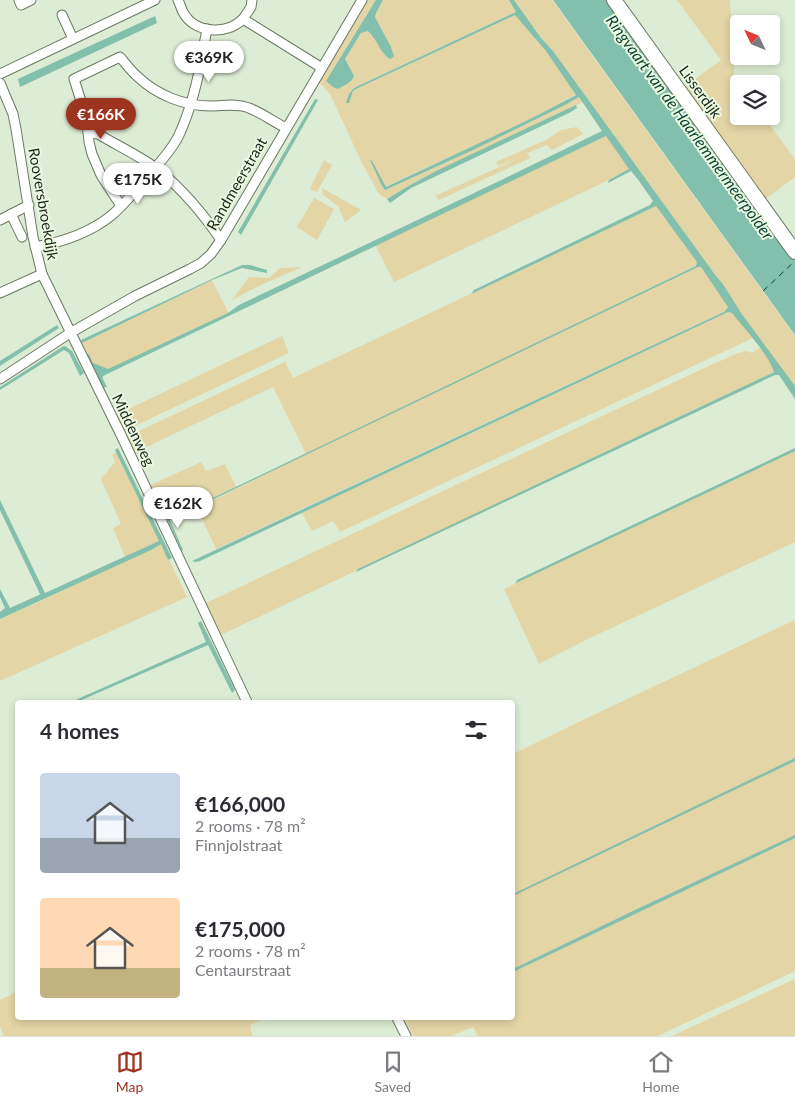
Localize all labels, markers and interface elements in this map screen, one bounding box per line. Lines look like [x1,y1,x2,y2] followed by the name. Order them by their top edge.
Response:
[603,11,779,243] water label: Ringvaart van de Haarlemmermeerpolder
[730,15,780,65] north arrow
[730,15,780,125] map controls
[174,41,244,83] pin: €369K
[185,47,233,66] text: €369K
[676,62,726,122] street label: Lisserdijk
[730,75,780,125] button: layers
[66,98,136,140] pin: €166K
[77,104,125,123] text: €166K
[202,133,270,233] street label: Randmeerstraat
[25,146,63,262] street label: Rooversbroekdijk
[103,162,173,205] pin: €175K
[114,169,162,188] text: €175K
[109,391,159,469] street label: Middenweg
[143,486,213,529] pin: €162K
[154,493,202,512] text: €162K
[462,716,490,744] icon: filters
[40,718,119,743] text: 4 homes
[195,791,285,816] text: €166,000
[80,793,140,853] icon: home
[195,816,306,835] text: 2 rooms · 78 m²
[195,835,282,854] text: Finnjolstraat
[195,916,285,941] text: €175,000
[80,918,140,978] icon: home
[195,941,306,960] text: 2 rooms · 78 m²
[195,960,291,979] text: Centaurstraat
[116,1048,144,1095] tab: Map
[375,1048,411,1095] tab: Saved
[642,1048,679,1095] tab: Home

